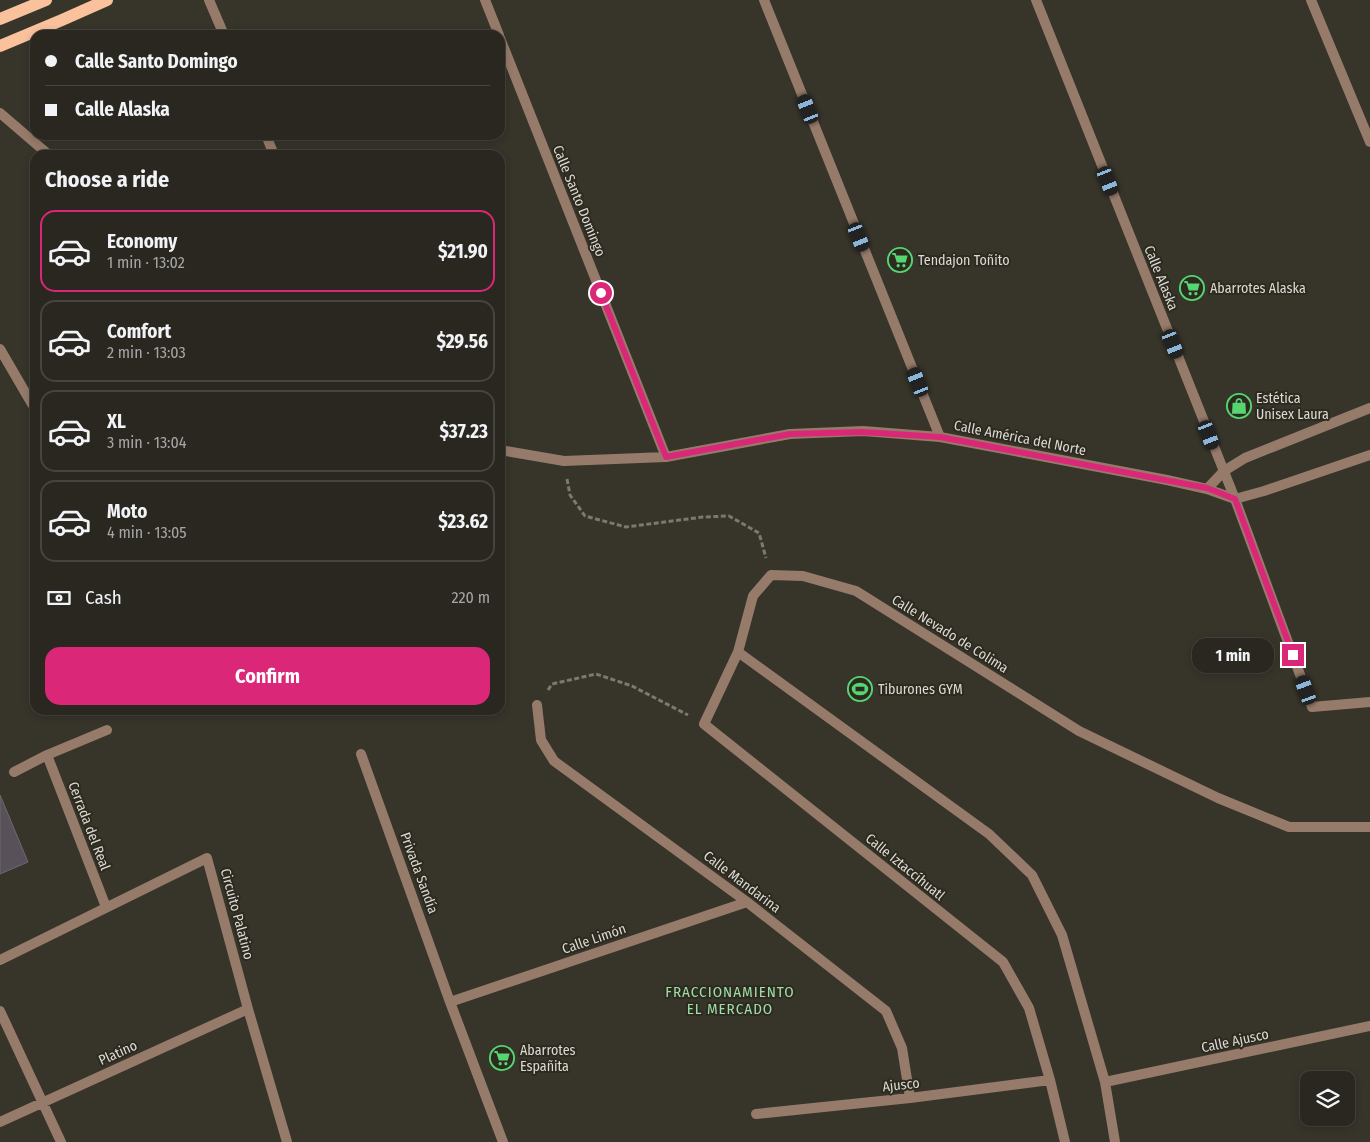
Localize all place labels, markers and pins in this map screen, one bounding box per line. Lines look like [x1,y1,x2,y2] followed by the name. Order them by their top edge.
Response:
[887,247,913,273] supermarket icon: Tendajon Toñito
[918,252,1010,269] place label: Tendajon Toñito
[1179,275,1205,301] supermarket icon: Abarrotes Alaska
[1210,280,1306,297] place label: Abarrotes Alaska
[1256,390,1329,423] place label: Estética Unisex Laura
[1226,393,1252,419] shop icon: Estética Unisex Laura
[847,676,873,702] sports icon: Tiburones GYM
[878,681,963,698] place label: Tiburones GYM
[520,1042,576,1075] place label: Abarrotes Españita
[489,1045,515,1071] supermarket icon: Abarrotes Españita

